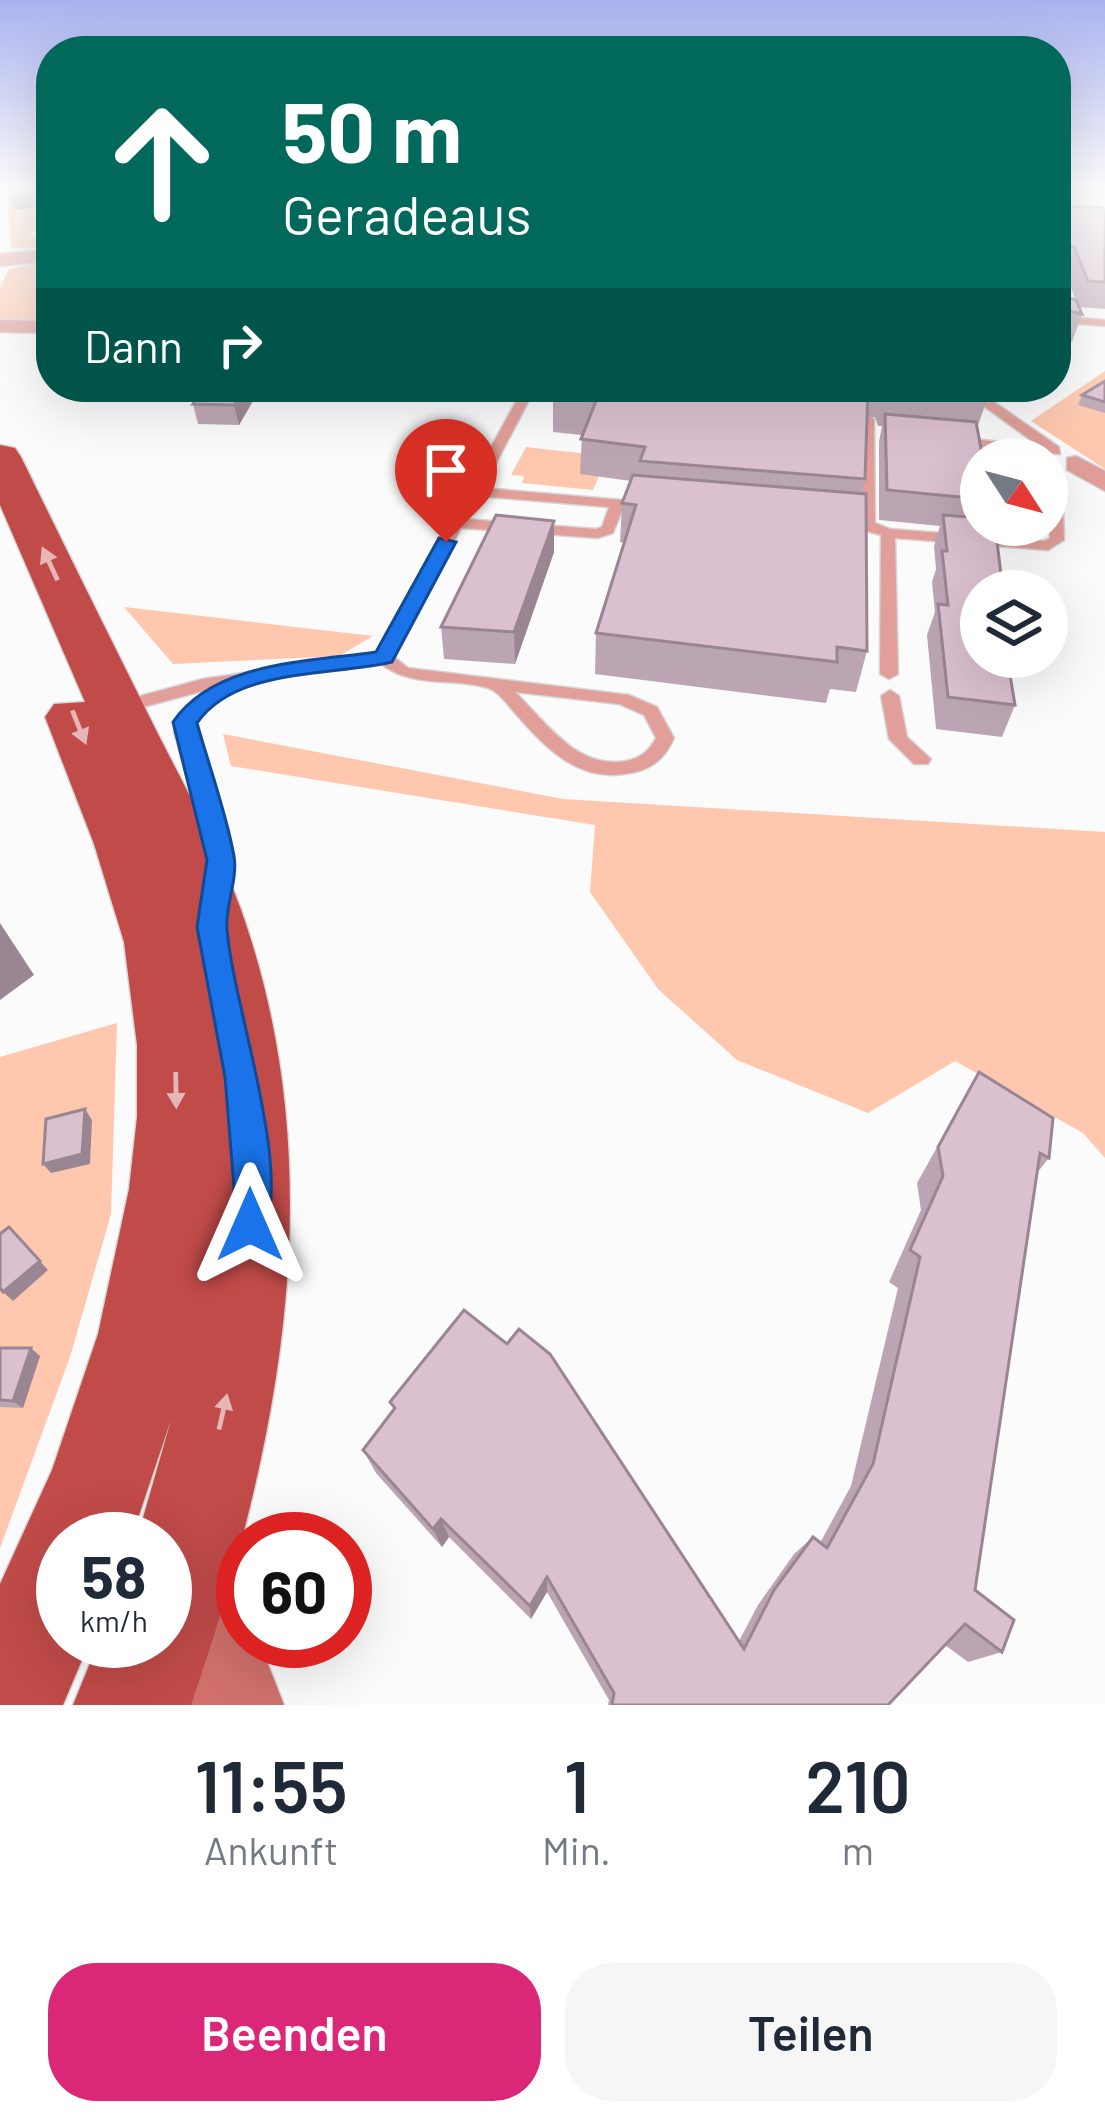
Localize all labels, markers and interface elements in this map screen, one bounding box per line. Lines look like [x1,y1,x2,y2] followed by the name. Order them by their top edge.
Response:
[282,79,462,180] text: 50 m
[84,84,240,240] icon: ahead
[282,181,531,246] text: Geradeaus
[207,312,273,378] icon: right
[84,318,183,372] text: Dann
[395,419,497,542] pin
[413,437,479,503] icon: arrive
[960,438,1068,546] north arrow
[960,438,1068,678] map controls
[40,546,60,581] one-way arrow
[960,570,1068,678] button: layers
[70,710,89,746] one-way arrow
[166,1072,185,1110] one-way arrow
[187,1162,313,1288] position arrow
[215,1392,234,1430] one-way arrow
[216,1512,372,1668] speed limit sign: 60
[82,1539,146,1611] text: 58
[80,1602,148,1638] text: km/h
[194,1741,348,1827] text: 11:55
[564,1741,589,1827] text: 1
[805,1741,911,1827] text: 210
[204,1826,338,1873] text: Ankunft
[542,1826,611,1873] text: Min.
[842,1826,874,1873] text: m
[48,1963,541,2101] button: Beenden
[565,1963,1057,2101] button: Teilen

